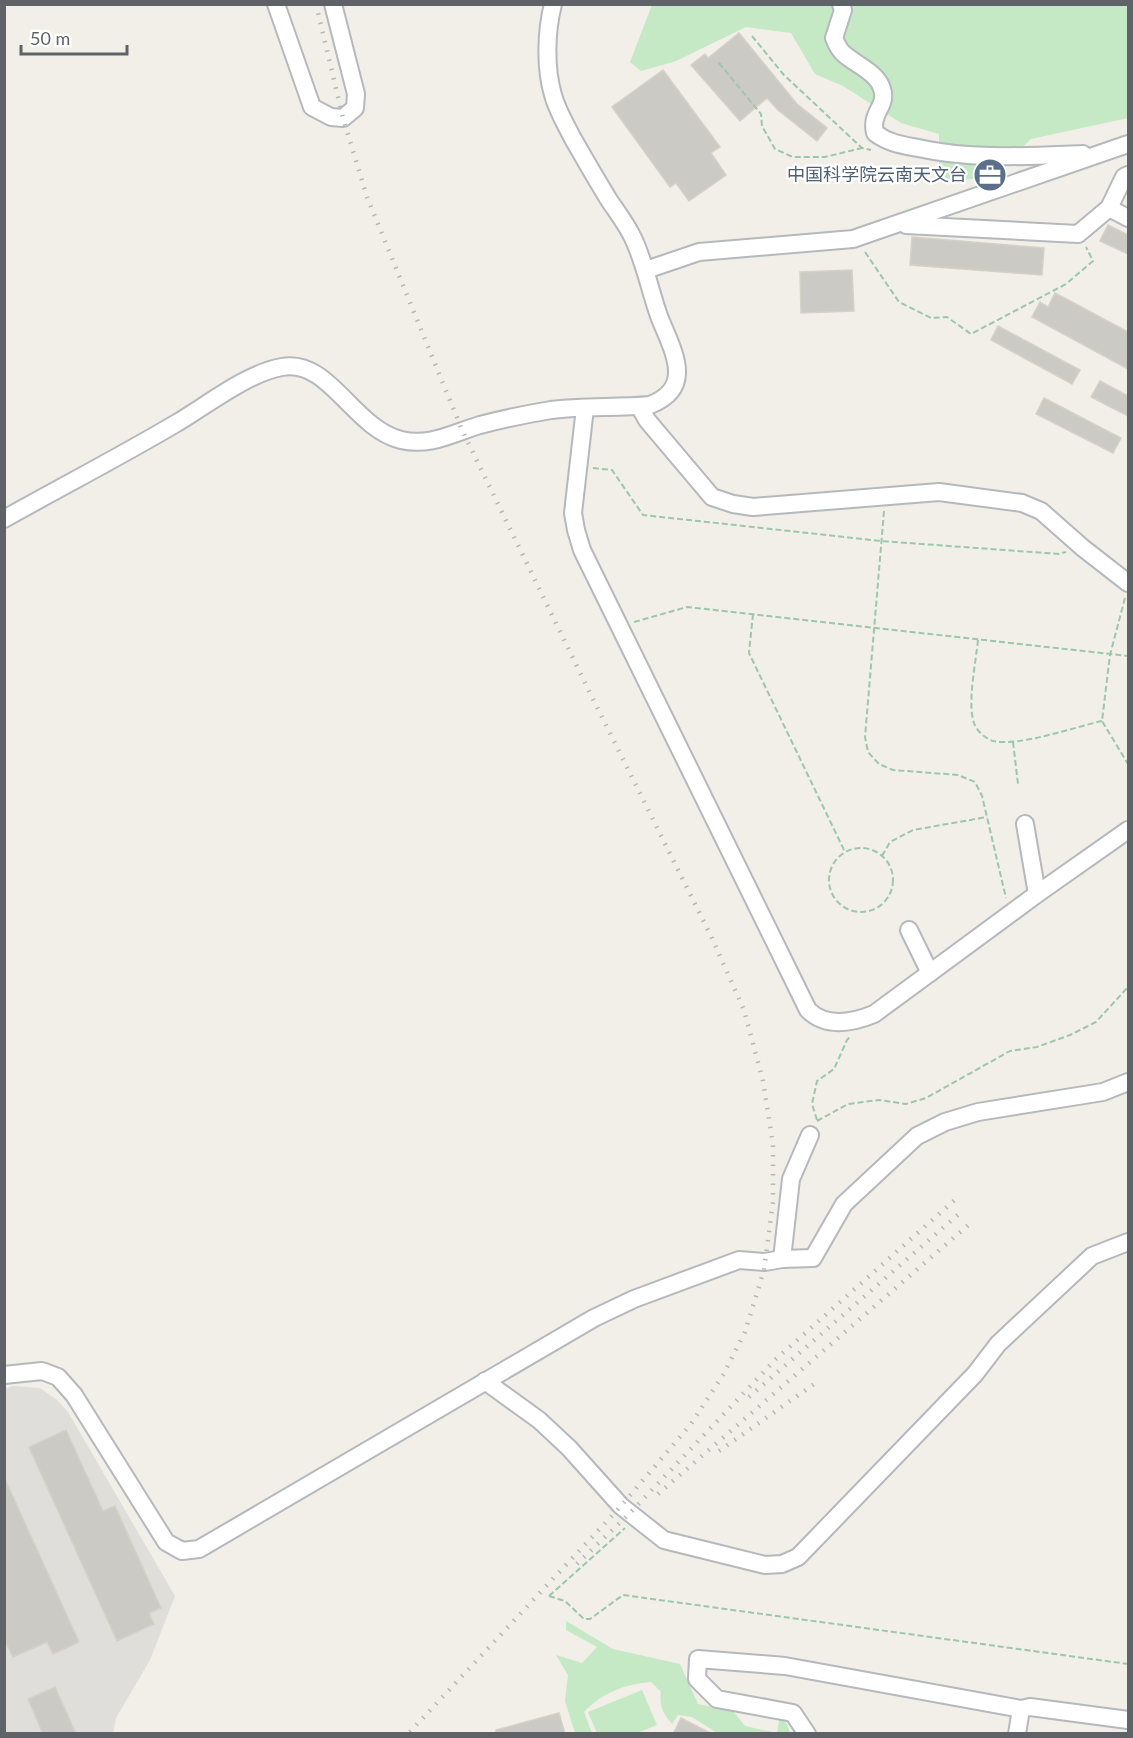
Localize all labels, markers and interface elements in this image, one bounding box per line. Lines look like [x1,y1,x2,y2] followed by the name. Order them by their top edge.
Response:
[21,18,128,56] scale bar
[30,27,70,49] text: 50 m
[972,157,1008,193] office icon: 中国科学院云南天文台
[787,163,967,185] place label: 中国科学院云南天文台

